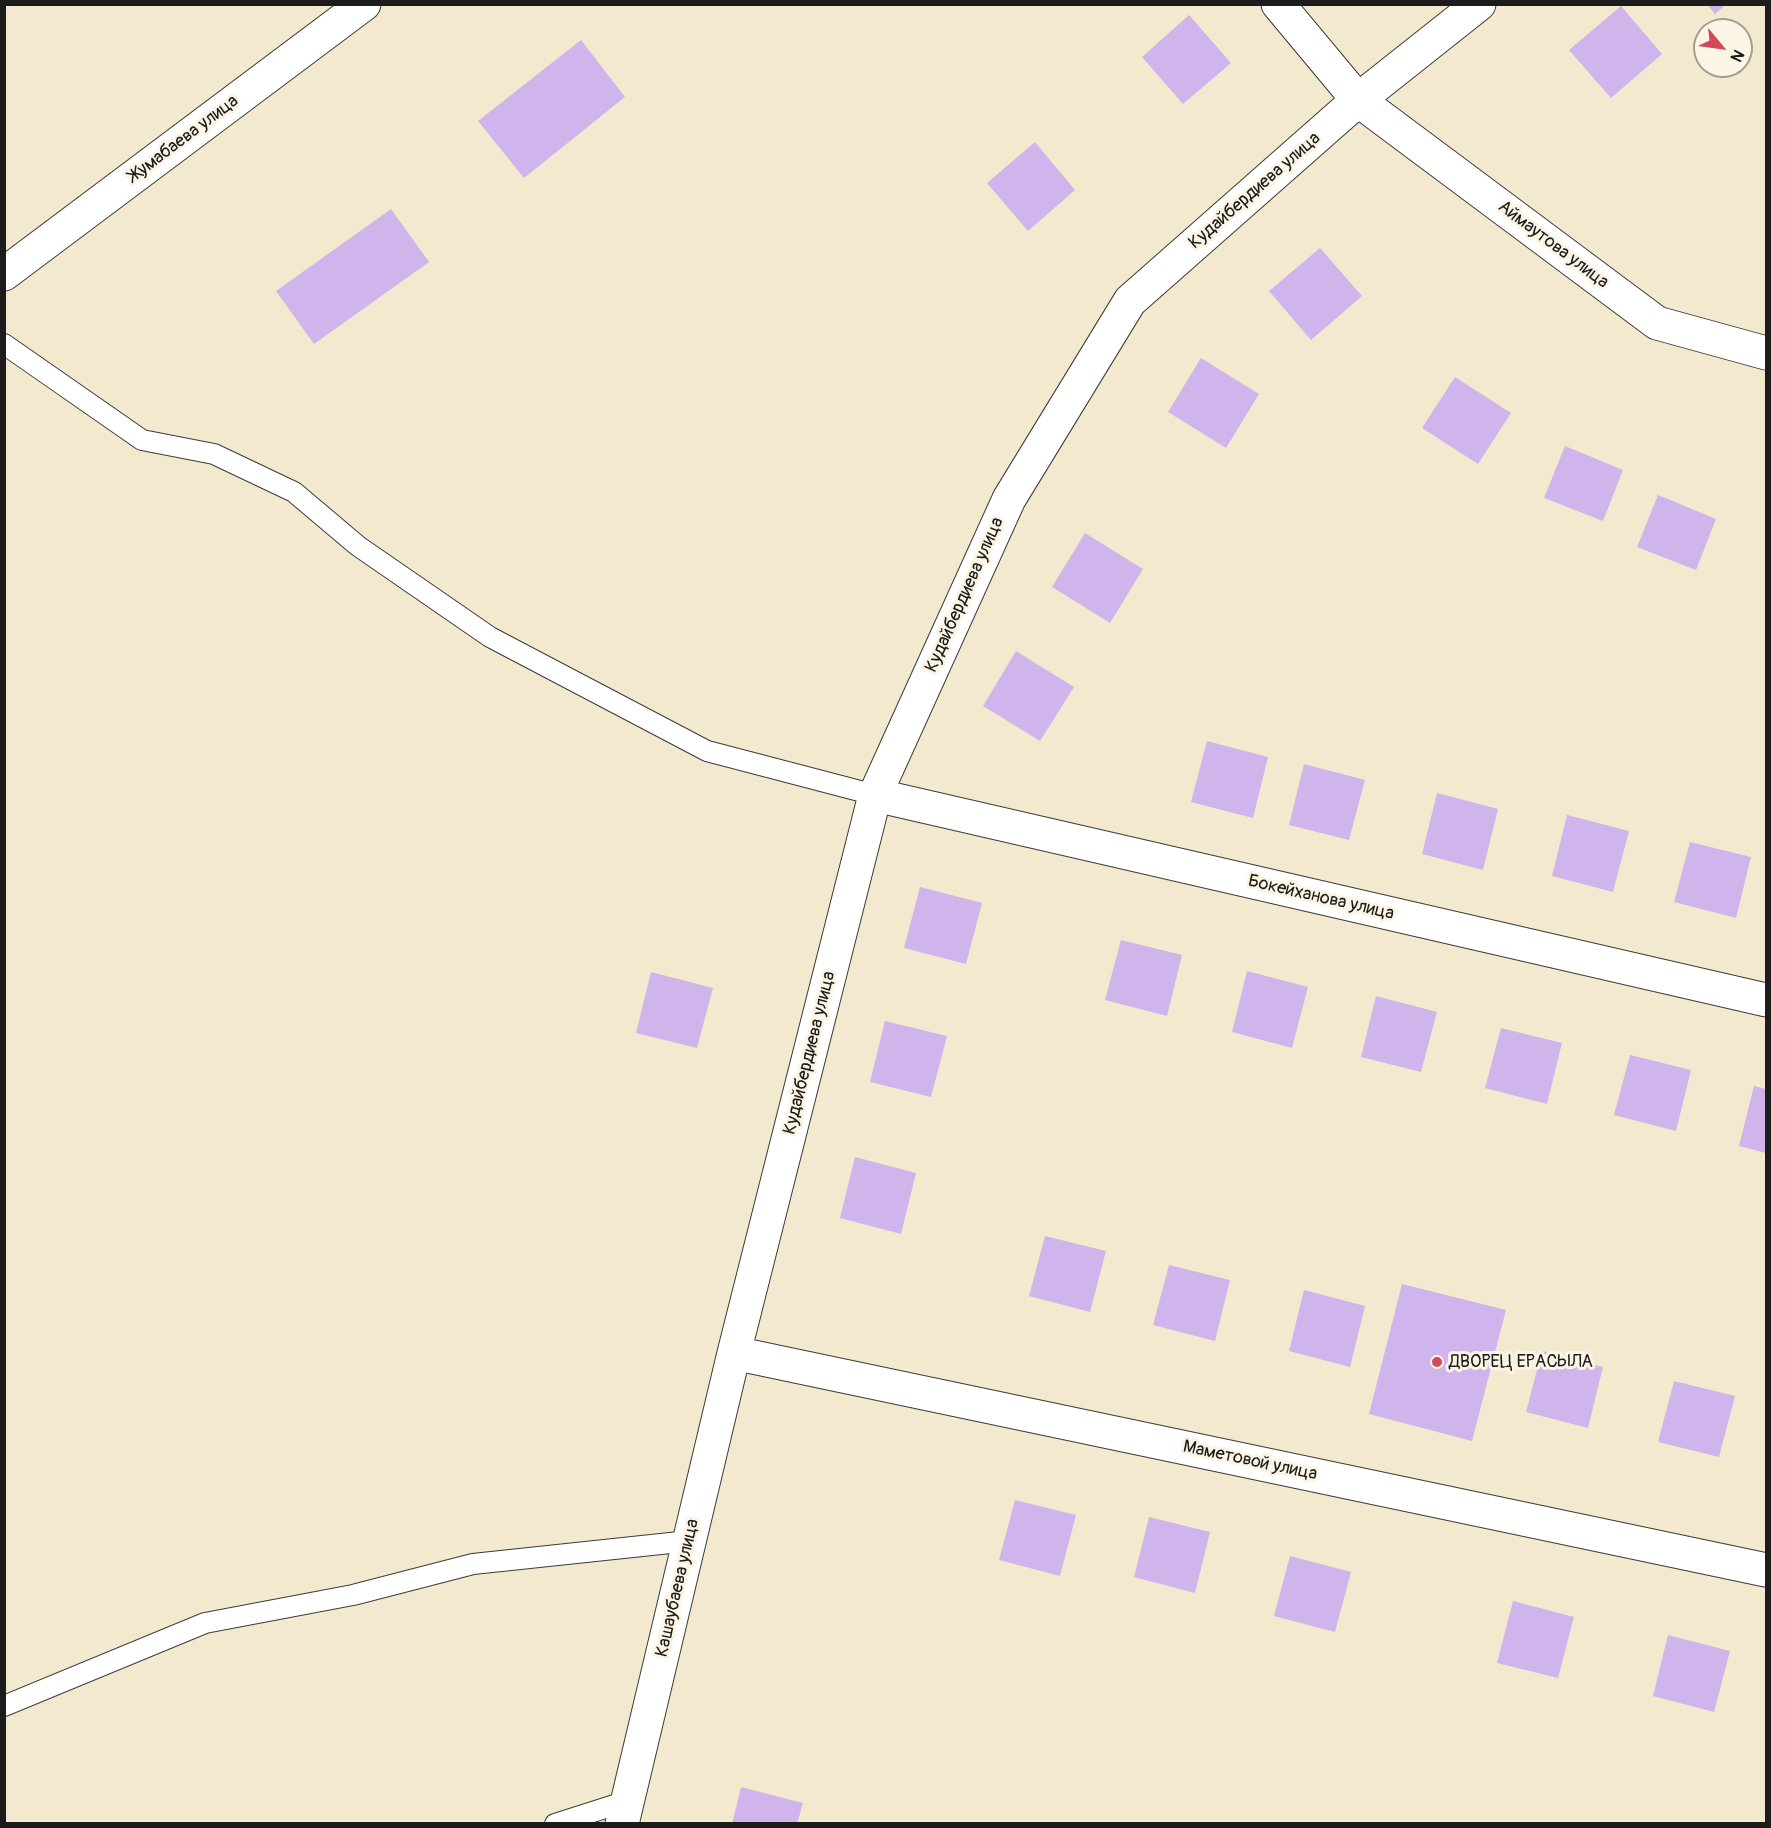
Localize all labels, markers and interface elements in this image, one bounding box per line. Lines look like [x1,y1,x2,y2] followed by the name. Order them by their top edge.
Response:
[1693,18,1753,78] north arrow
[1726,46,1748,65] text: N
[125,91,243,187] street label: Жумабаева улица
[1185,128,1325,254] street label: Кудайбердиева улица
[1493,196,1613,294] street label: Аймаутова улица
[921,514,1009,676] street label: Кудайбердиева улица
[1246,871,1396,925] street label: Бокейханова улица
[779,969,841,1137] street label: Кудайбердиева улица
[1449,1351,1593,1373] place label: ДВОРЕЦ ЕРАСЫЛА
[1430,1355,1444,1369] marker: ДВОРЕЦ ЕРАСЫЛА
[1181,1436,1319,1486] street label: Маметовой улица
[652,1517,704,1659] street label: Кашаубаева улица

